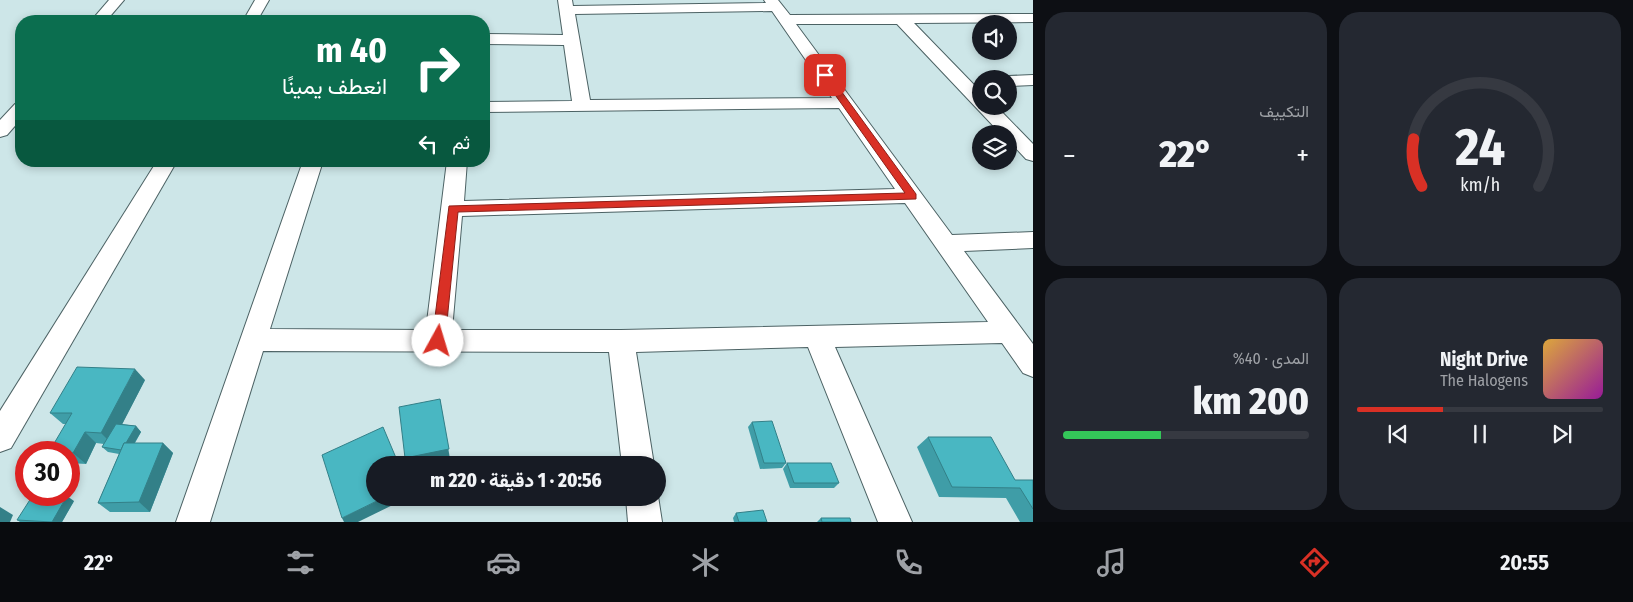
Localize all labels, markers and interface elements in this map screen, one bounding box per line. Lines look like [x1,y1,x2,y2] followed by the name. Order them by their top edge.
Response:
[972,15,1017,170] map controls
[972,15,1017,60] button: sound
[316,29,387,71] text: 40 m
[405,35,470,100] icon: right
[804,54,846,96] pin
[811,61,839,89] icon: arrive
[972,70,1017,115] button: search
[282,73,387,100] text: انعطف يمينًا
[1259,102,1309,121] text: التكييف
[1454,116,1505,179] text: 24
[972,125,1017,170] button: layers
[414,130,442,158] icon: left
[452,131,470,154] text: ثم
[1159,131,1213,177] text: 22°
[1063,139,1076,172] text: −
[1296,139,1309,172] text: +
[1460,174,1500,196] text: km/h
[411,314,463,366] position arrow
[1440,348,1528,371] text: Night Drive
[1233,349,1309,368] text: المدى · 40%
[1440,371,1528,390] text: The Halogens
[1193,378,1309,424] text: 200 km
[1384,420,1412,448] icon: previous
[1466,420,1494,448] icon: pause
[1548,420,1576,448] icon: next
[15,441,80,506] speed limit sign: 30
[430,469,602,492] text: 20:56 · 1 دقيقة · 220 m
[283,545,318,580] icon: filters
[486,545,521,580] icon: car
[688,545,723,580] icon: climate
[891,545,926,580] icon: phone
[1094,545,1129,580] icon: music
[1297,545,1332,580] icon: directions
[84,549,115,576] text: 22°
[1500,549,1549,576] text: 20:55

